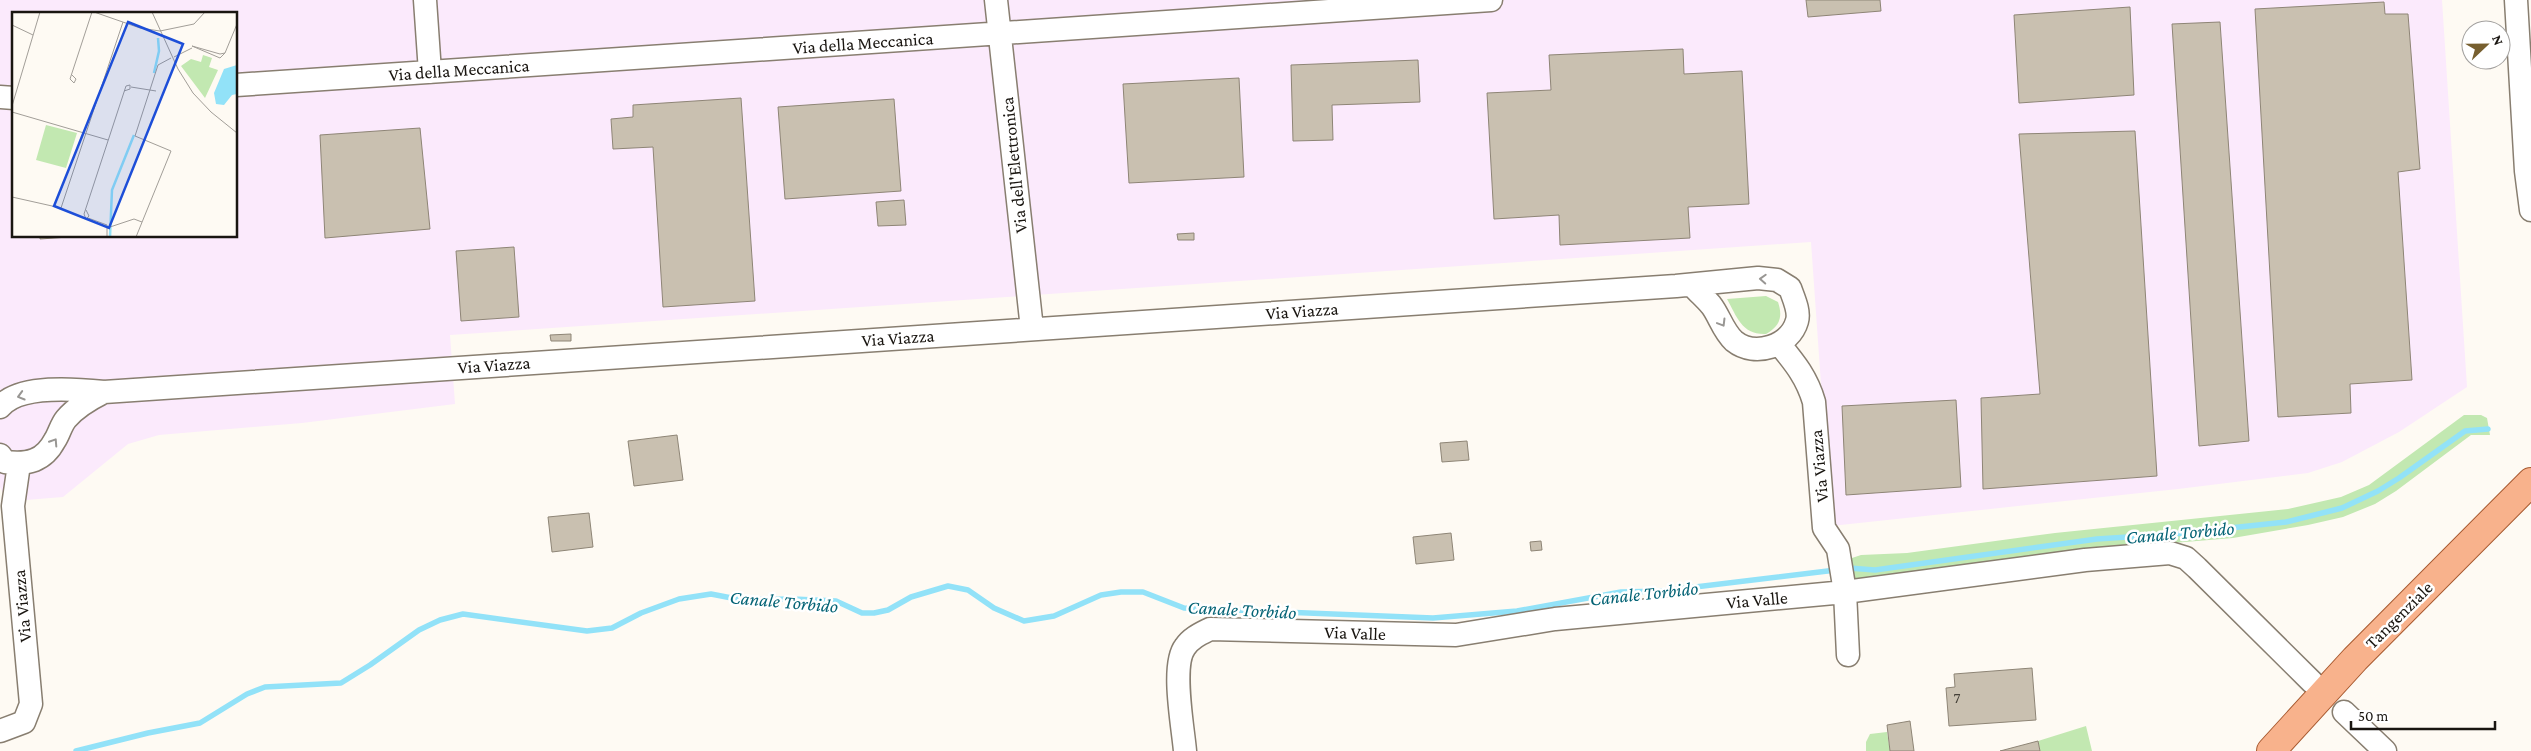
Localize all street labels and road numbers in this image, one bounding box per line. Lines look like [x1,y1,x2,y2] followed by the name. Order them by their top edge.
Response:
[792,28,934,58] street label: Via della Meccanica
[388,55,530,85] street label: Via della Meccanica
[997,96,1031,234] street label: Via dell'Elettronica
[1265,298,1339,324] street label: Via Viazza
[861,325,935,351] street label: Via Viazza
[457,352,531,378] street label: Via Viazza
[1806,429,1832,503] street label: Via Viazza
[9,569,35,643] street label: Via Viazza
[2361,577,2437,653] street label: Tangenziale
[1725,587,1789,613] street label: Via Valle
[1324,622,1386,644] street label: Via Valle

